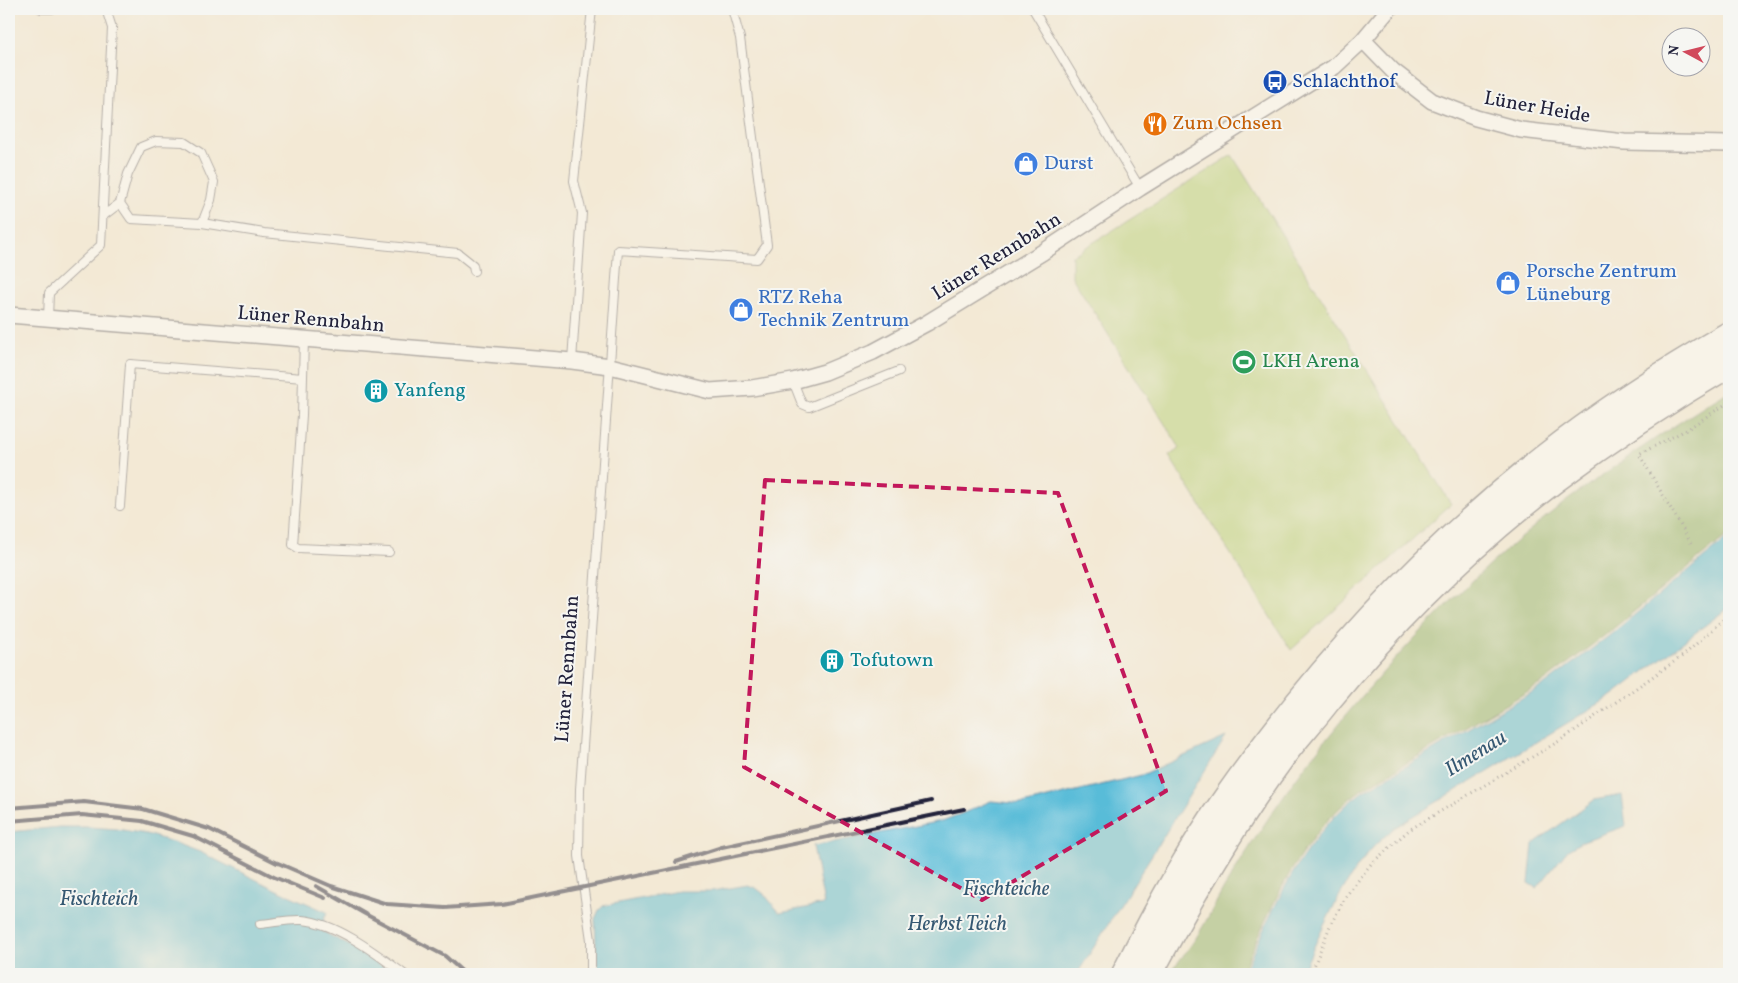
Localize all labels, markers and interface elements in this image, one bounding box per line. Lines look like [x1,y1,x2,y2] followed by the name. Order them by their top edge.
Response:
[1660,28,1710,78] north arrow
[1665,44,1685,57] text: N
[1292,68,1398,96] place label: Schlachthof
[1262,69,1288,95] bus stop icon: Schlachthof
[1482,85,1592,131] street label: Lüner Heide
[1172,110,1283,138] place label: Zum Ochsen
[1142,111,1168,137] restaurant icon: Zum Ochsen
[1044,150,1094,178] place label: Durst
[1013,151,1039,177] shop icon: Durst
[927,206,1067,308] street label: Lüner Rennbahn
[1526,258,1677,309] place label: Porsche Zentrum Lüneburg
[1495,270,1521,296] shop icon: Porsche Zentrum Lüneburg
[758,284,909,335] place label: RTZ Reha Technik Zentrum
[728,297,754,323] shop icon: RTZ Reha Technik Zentrum
[236,300,386,340] street label: Lüner Rennbahn
[1262,348,1360,376] place label: LKH Arena
[1231,349,1257,375] sports icon: LKH Arena
[394,377,466,405] place label: Yanfeng
[363,378,389,404] building icon: Yanfeng
[549,594,587,744] street label: Lüner Rennbahn
[850,647,934,675] place label: Tofutown
[819,648,845,674] building icon: Tofutown
[1439,724,1513,784] water label: Ilmenau
[963,875,1050,904] water label: Fischteiche
[60,885,138,914] water label: Fischteich
[907,910,1007,939] water label: Herbst Teich

